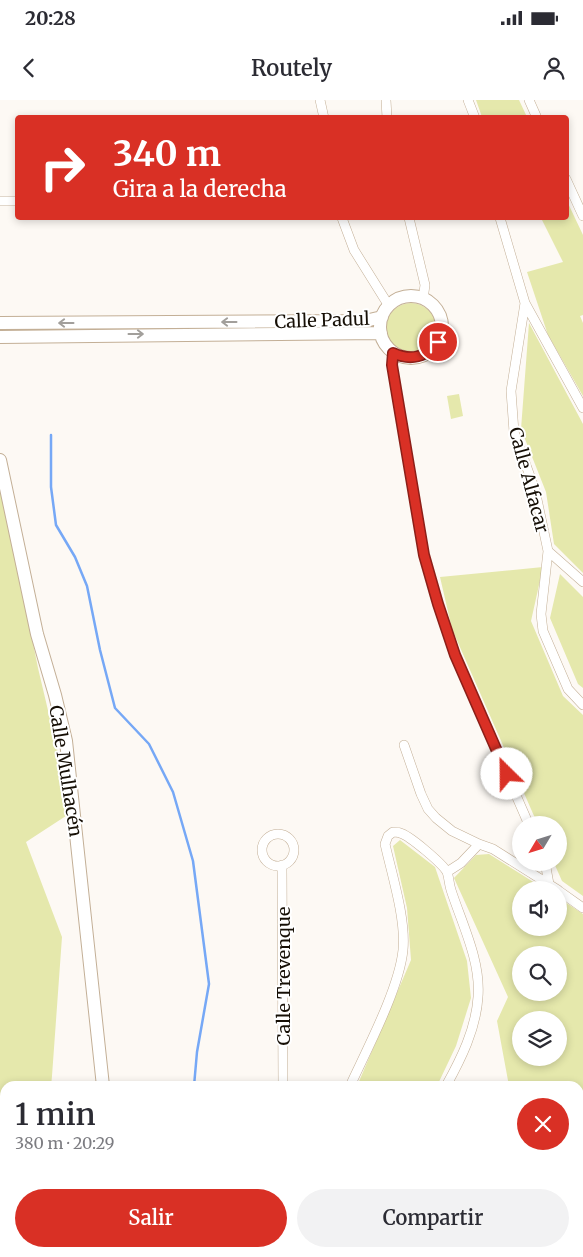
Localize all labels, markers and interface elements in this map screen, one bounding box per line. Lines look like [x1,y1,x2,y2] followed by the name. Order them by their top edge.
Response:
[25,6,76,30] text: 20:28
[15,54,43,82] icon: back
[251,54,332,82] text: Routely
[540,54,568,82] icon: person
[113,132,221,176] text: 340 m
[30,135,95,200] icon: right
[113,175,287,203] text: Gira a la derecha
[274,307,370,333] street label: Calle Padul
[221,317,237,327] one-way arrow
[58,318,74,328] one-way arrow
[417,321,459,363] pin
[424,328,452,356] icon: arrive
[128,329,144,339] one-way arrow
[504,425,554,535] street label: Calle Alfacar
[44,704,88,838] street label: Calle Mulhacén
[480,747,532,799] position arrow
[512,816,568,871] north arrow
[512,816,567,1066] map controls
[512,881,567,936] button: sound
[272,907,295,1045] street label: Calle Trevenque
[512,946,567,1001] button: search
[512,1011,567,1066] button: layers
[15,1095,96,1133] text: 1 min
[517,1098,569,1150] button: close
[15,1133,115,1153] text: 380 m · 20:29
[15,1189,287,1247] button: Salir
[297,1189,569,1247] button: Compartir

